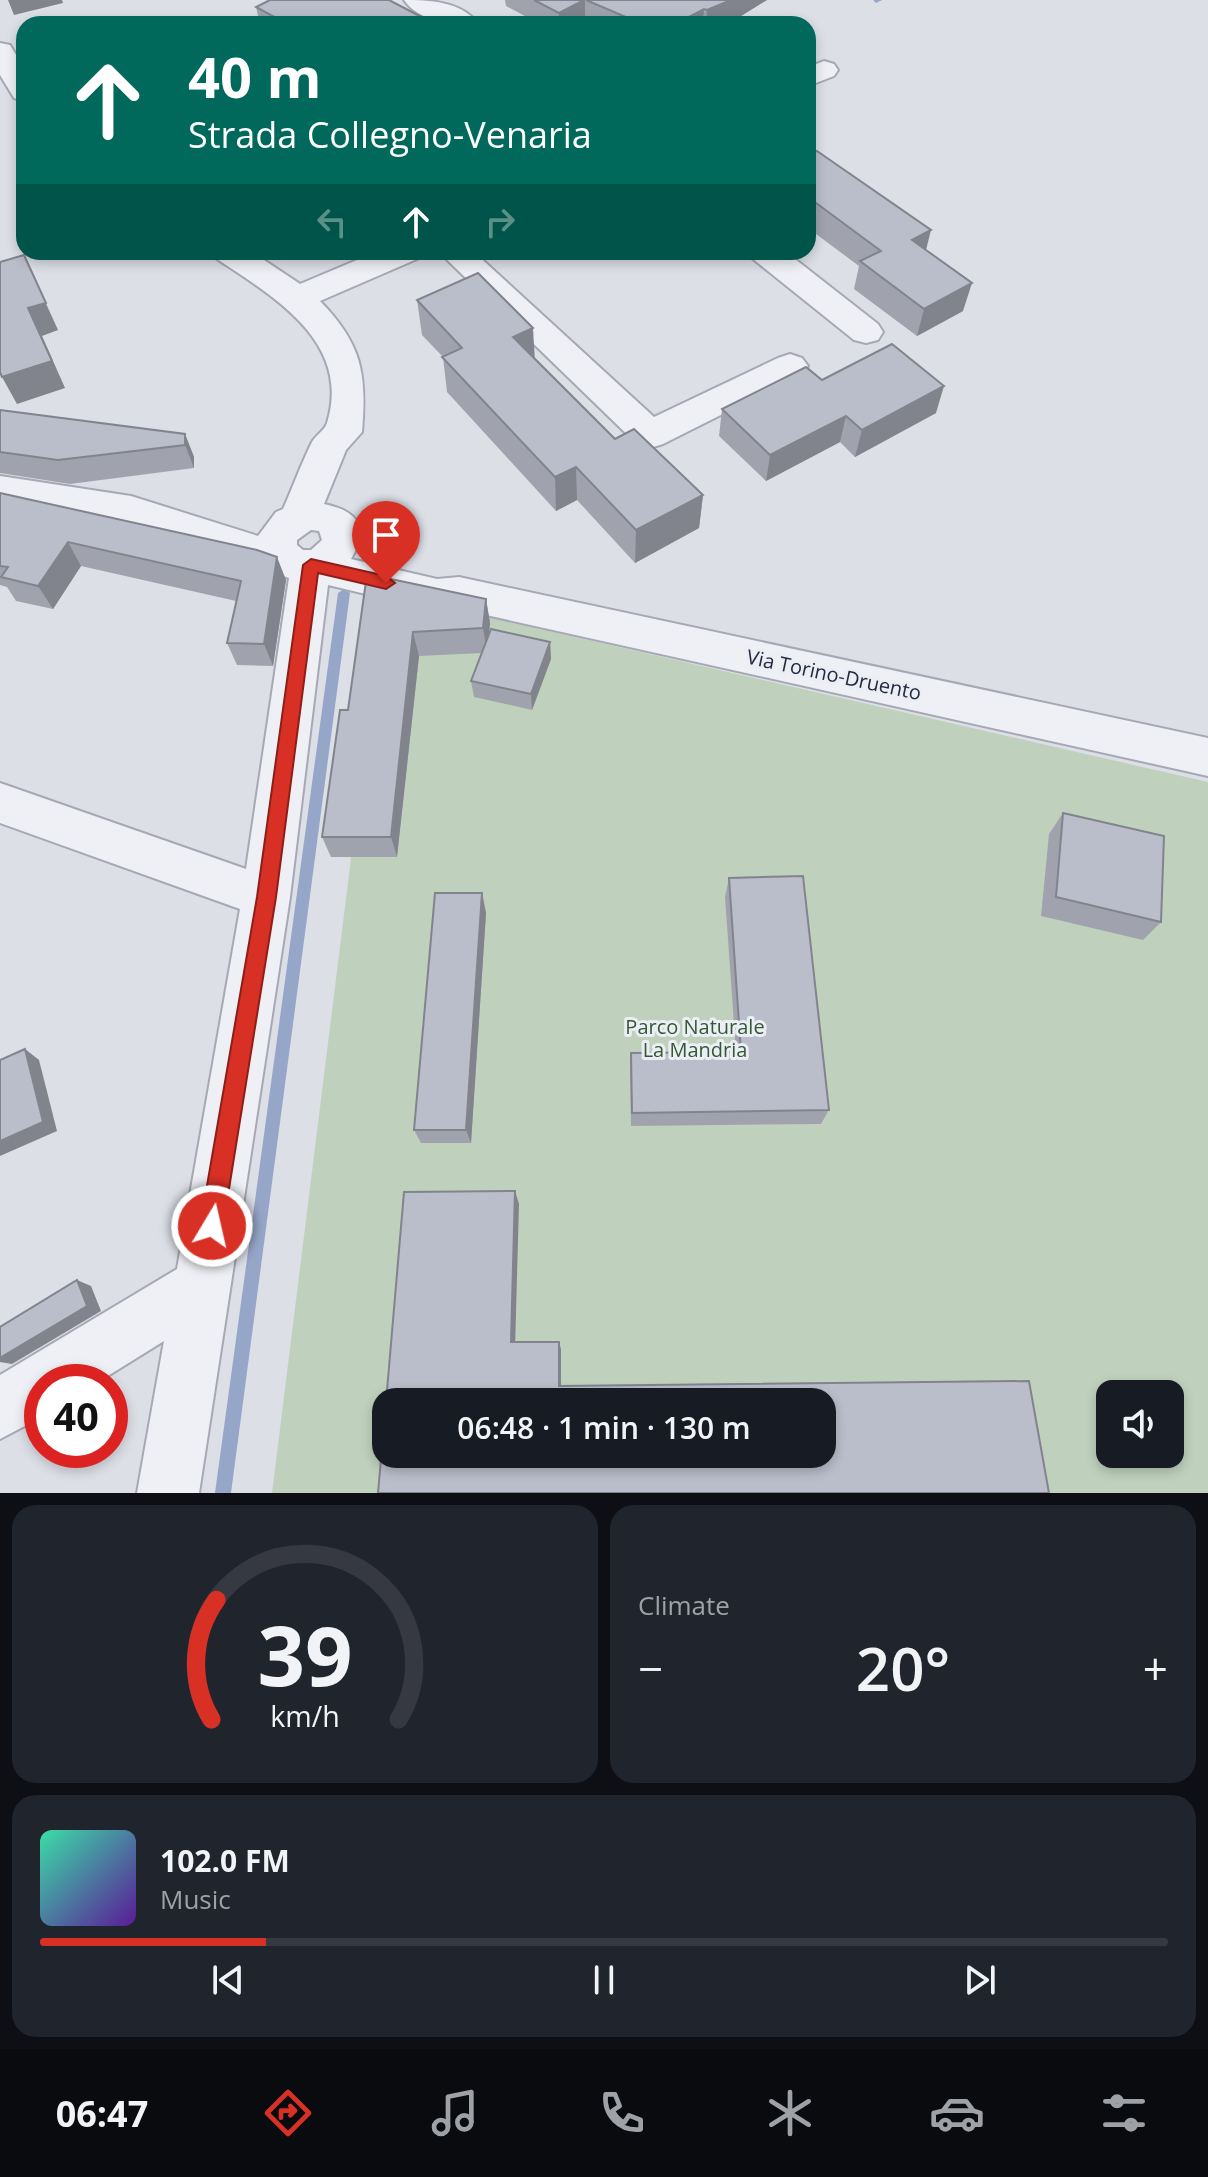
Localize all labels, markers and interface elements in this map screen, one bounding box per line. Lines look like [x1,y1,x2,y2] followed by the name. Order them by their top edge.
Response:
[188,38,322,114] text: 40 m
[56,48,160,152] icon: ahead
[188,110,592,159] text: Strada Collegno-Venaria
[310,200,354,244] icon: left
[394,200,438,244] icon: ahead
[478,200,522,244] icon: right
[352,501,420,583] pin
[364,513,408,557] icon: arrive
[744,643,924,706] street label: Via Torino-Druento
[625,1013,765,1063] park label: Parco Naturale La Mandria
[170,1184,254,1268] position arrow
[24,1364,128,1468] speed limit sign: 40
[1096,1380,1184,1468] map controls
[1096,1380,1184,1468] button: sound
[457,1407,751,1448] text: 06:48 · 1 min · 130 m
[638,1587,730,1623] text: Climate
[257,1597,353,1710] text: 39
[856,1627,950,1709] text: 20°
[638,1638,663,1698] text: −
[1143,1638,1168,1698] text: +
[270,1696,340,1735] text: km/h
[160,1840,290,1881] text: 102.0 FM
[160,1881,231,1917] text: Music
[206,1958,250,2002] icon: previous
[582,1958,626,2002] icon: pause
[958,1958,1002,2002] icon: next
[260,2085,316,2141] icon: directions
[427,2085,483,2141] icon: music
[594,2085,650,2141] icon: phone
[762,2085,818,2141] icon: climate
[929,2085,985,2141] icon: car
[1096,2085,1152,2141] icon: filters
[56,2089,148,2138] text: 06:47

